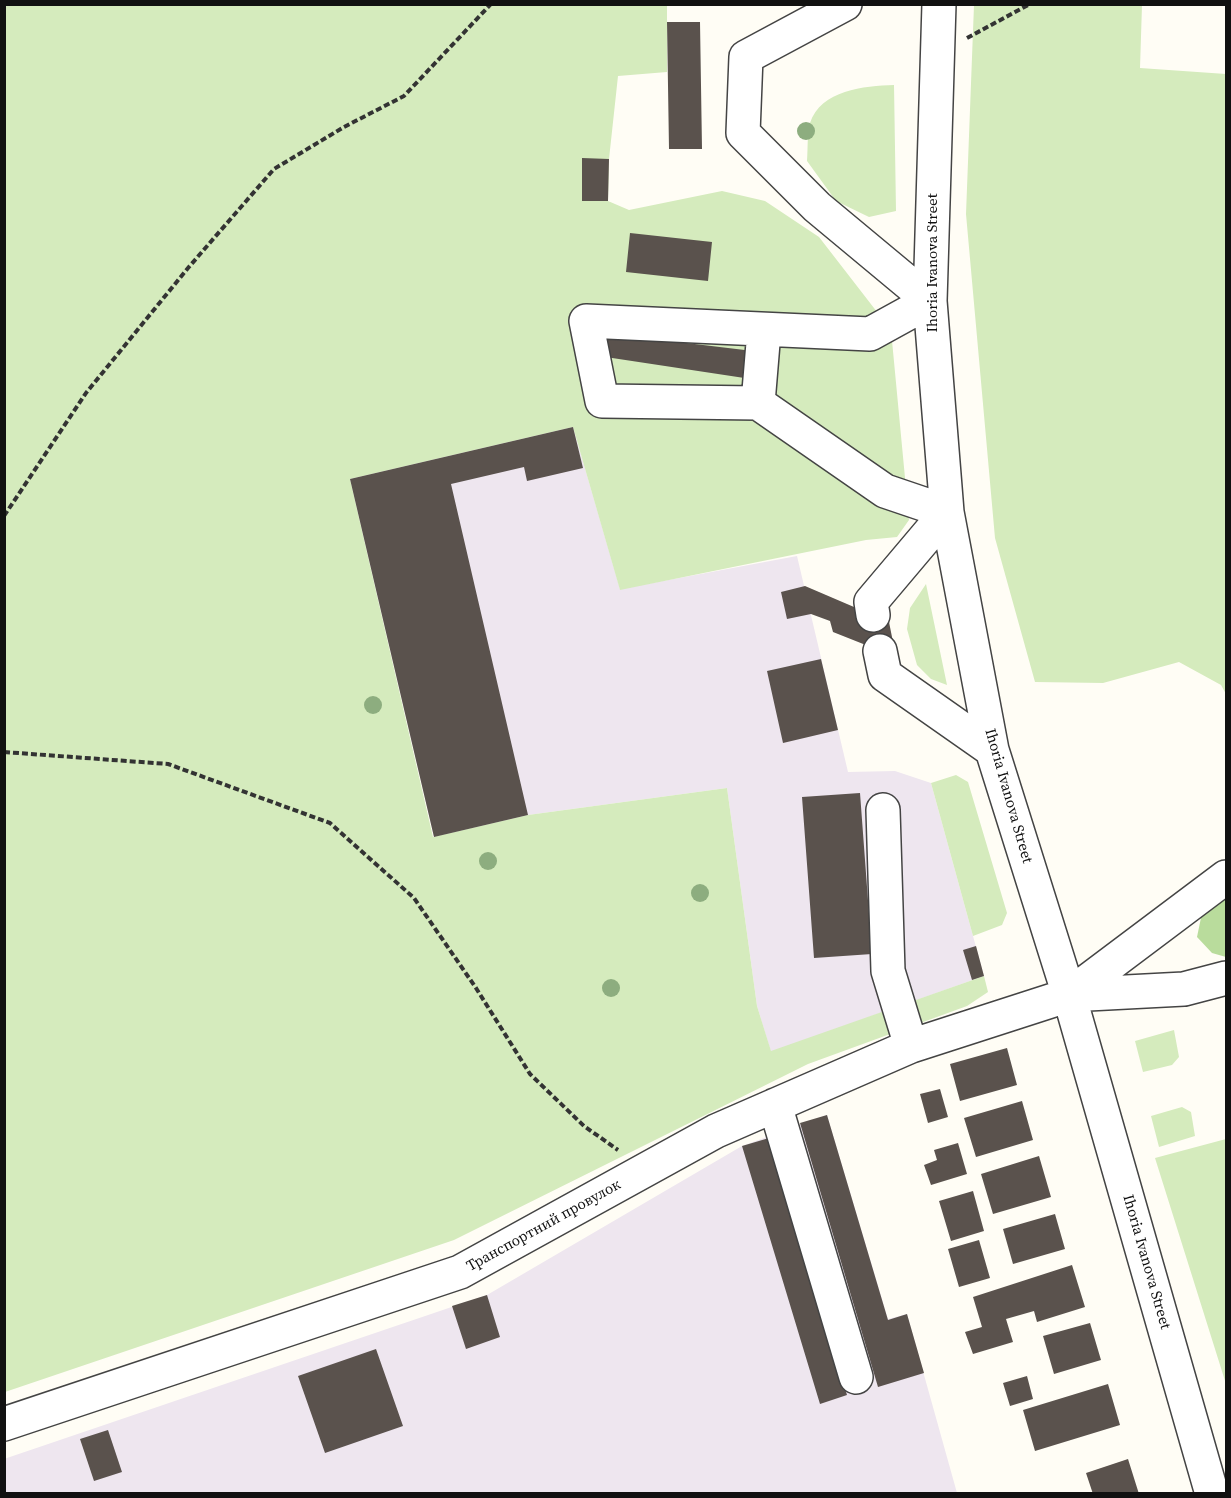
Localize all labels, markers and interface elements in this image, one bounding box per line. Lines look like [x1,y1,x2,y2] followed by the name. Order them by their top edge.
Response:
[924,193,942,333] street label: Ihoria Ivanova Street
[980,727,1036,865] street label: Ihoria Ivanova Street
[464,1176,624,1276] street label: Транспортний провулок
[1118,1193,1174,1331] street label: Ihoria Ivanova Street

